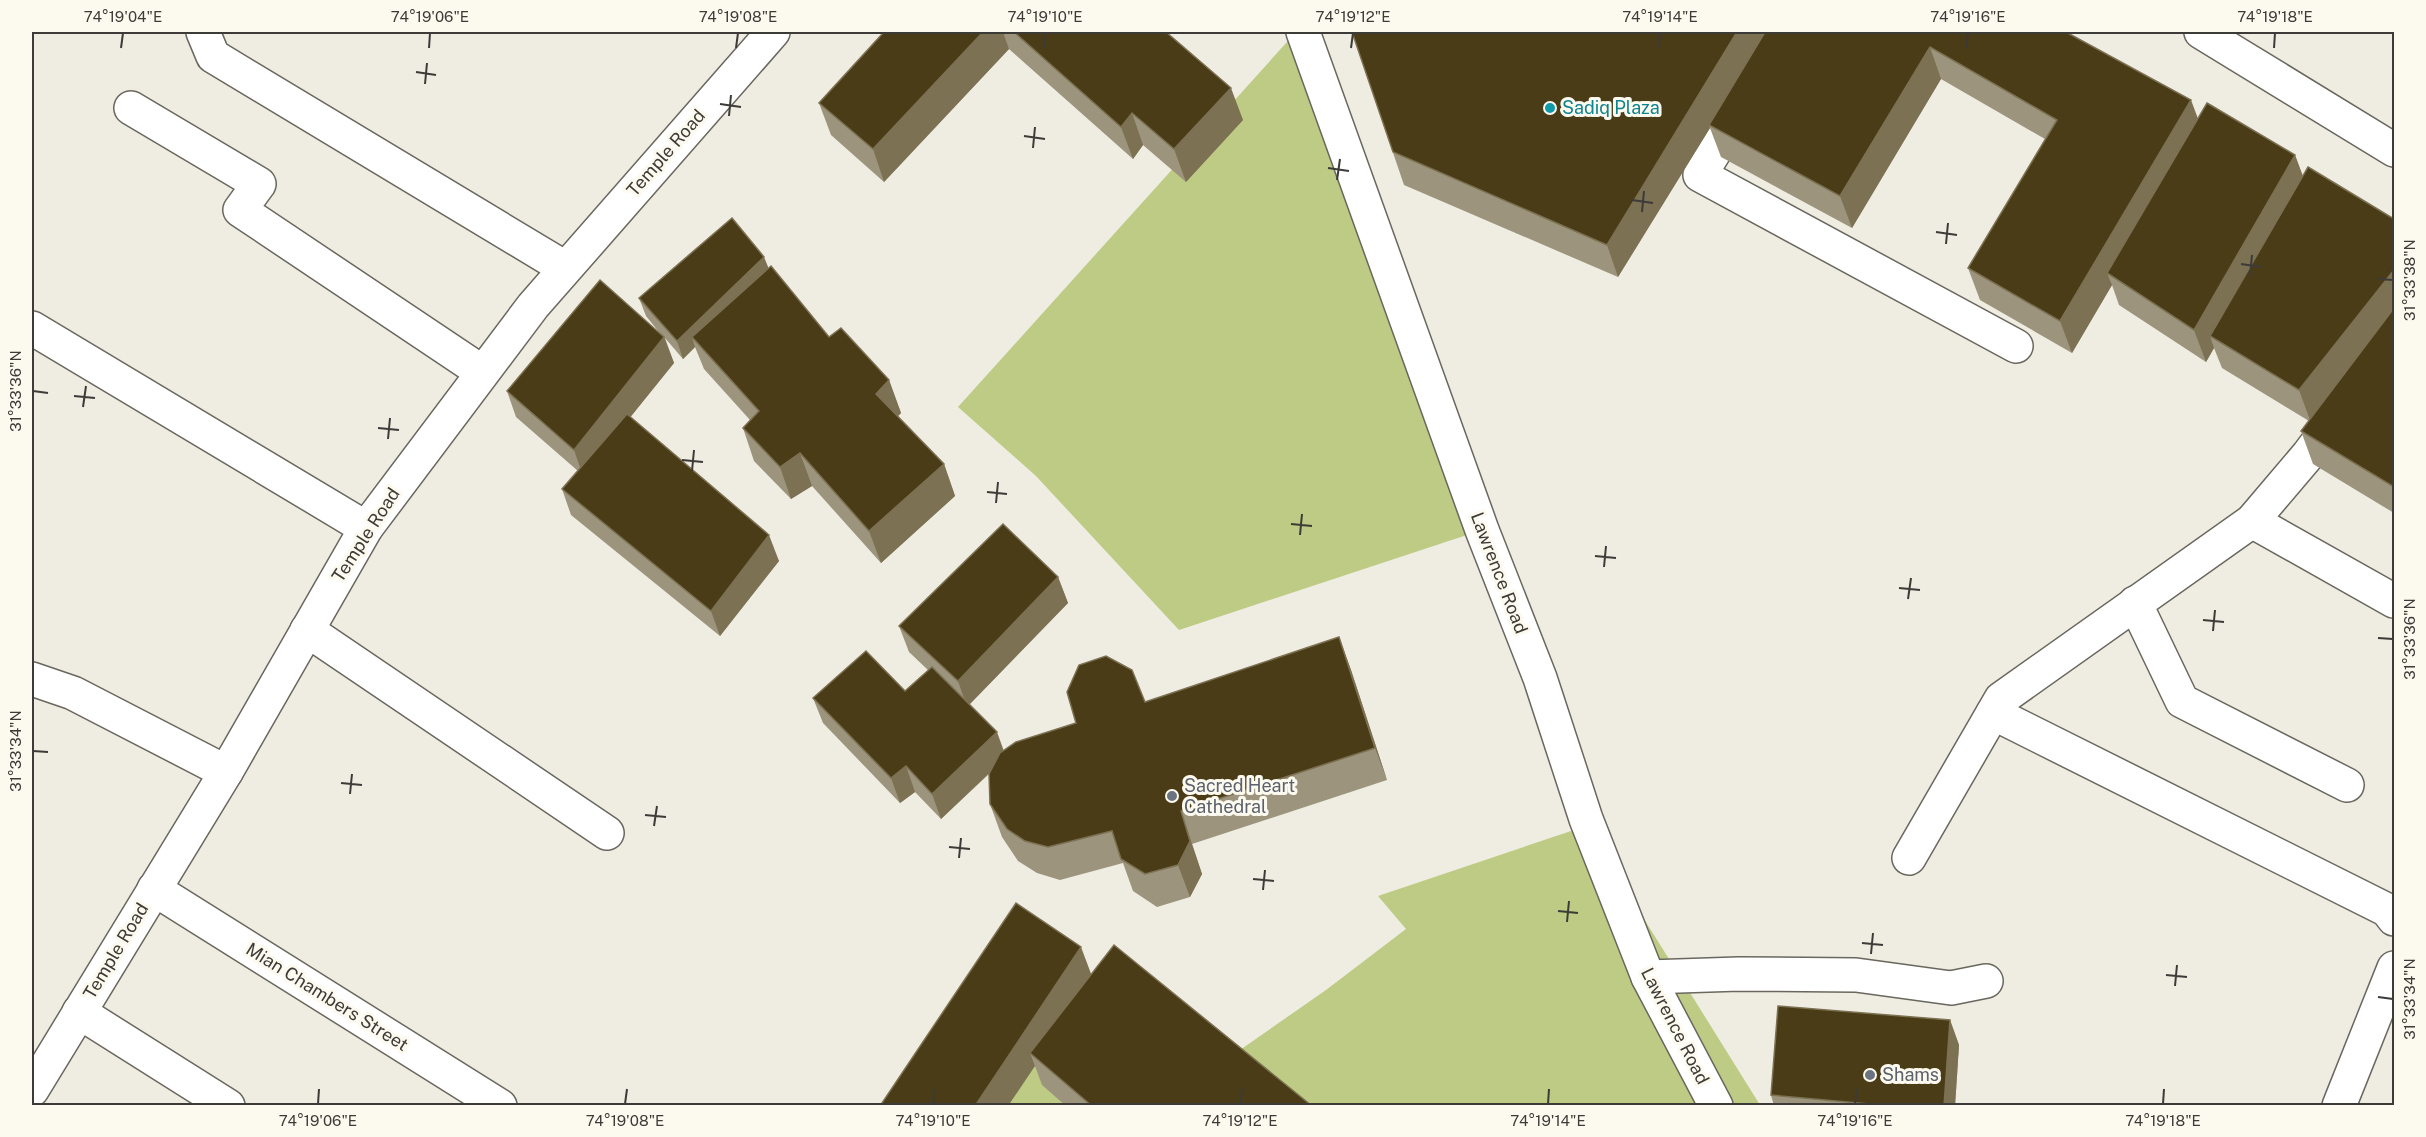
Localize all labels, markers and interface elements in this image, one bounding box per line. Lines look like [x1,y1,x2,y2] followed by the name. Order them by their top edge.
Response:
[84,8,162,25] text: 74°19'04"E
[391,8,469,25] text: 74°19'06"E
[699,8,777,25] text: 74°19'08"E
[1007,8,1083,25] text: 74°19'10"E
[1316,8,1390,25] text: 74°19'12"E
[1622,8,1698,25] text: 74°19'14"E
[1930,8,2006,25] text: 74°19'16"E
[2237,8,2313,25] text: 74°19'18"E
[1562,97,1660,118] place label: Sadiq Plaza
[1543,101,1557,115] marker: Sadiq Plaza
[622,105,709,200] street label: Temple Road
[2401,239,2418,321] text: 31°33'38"N
[7,350,24,432] text: 31°33'36"N
[327,484,404,586] street label: Temple Road
[1467,509,1532,636] street label: Lawrence Road
[2401,598,2418,680] text: 31°33'36"N
[7,710,24,792] text: 31°33'34"N
[1184,775,1295,817] place label: Sacred Heart Cathedral
[1165,789,1179,803] marker: Sacred Heart Cathedral
[79,899,152,1002] street label: Temple Road
[242,938,412,1055] street label: Mian Chambers Street
[2401,958,2418,1040] text: 31°33'34"N
[1637,964,1714,1088] street label: Lawrence Road
[1882,1064,1939,1085] place label: Shams
[1863,1068,1877,1082] marker: Shams
[279,1112,357,1129] text: 74°19'06"E
[586,1112,664,1129] text: 74°19'08"E
[895,1112,971,1129] text: 74°19'10"E
[1203,1112,1277,1129] text: 74°19'12"E
[1510,1112,1586,1129] text: 74°19'14"E
[1817,1112,1893,1129] text: 74°19'16"E
[2125,1112,2201,1129] text: 74°19'18"E

